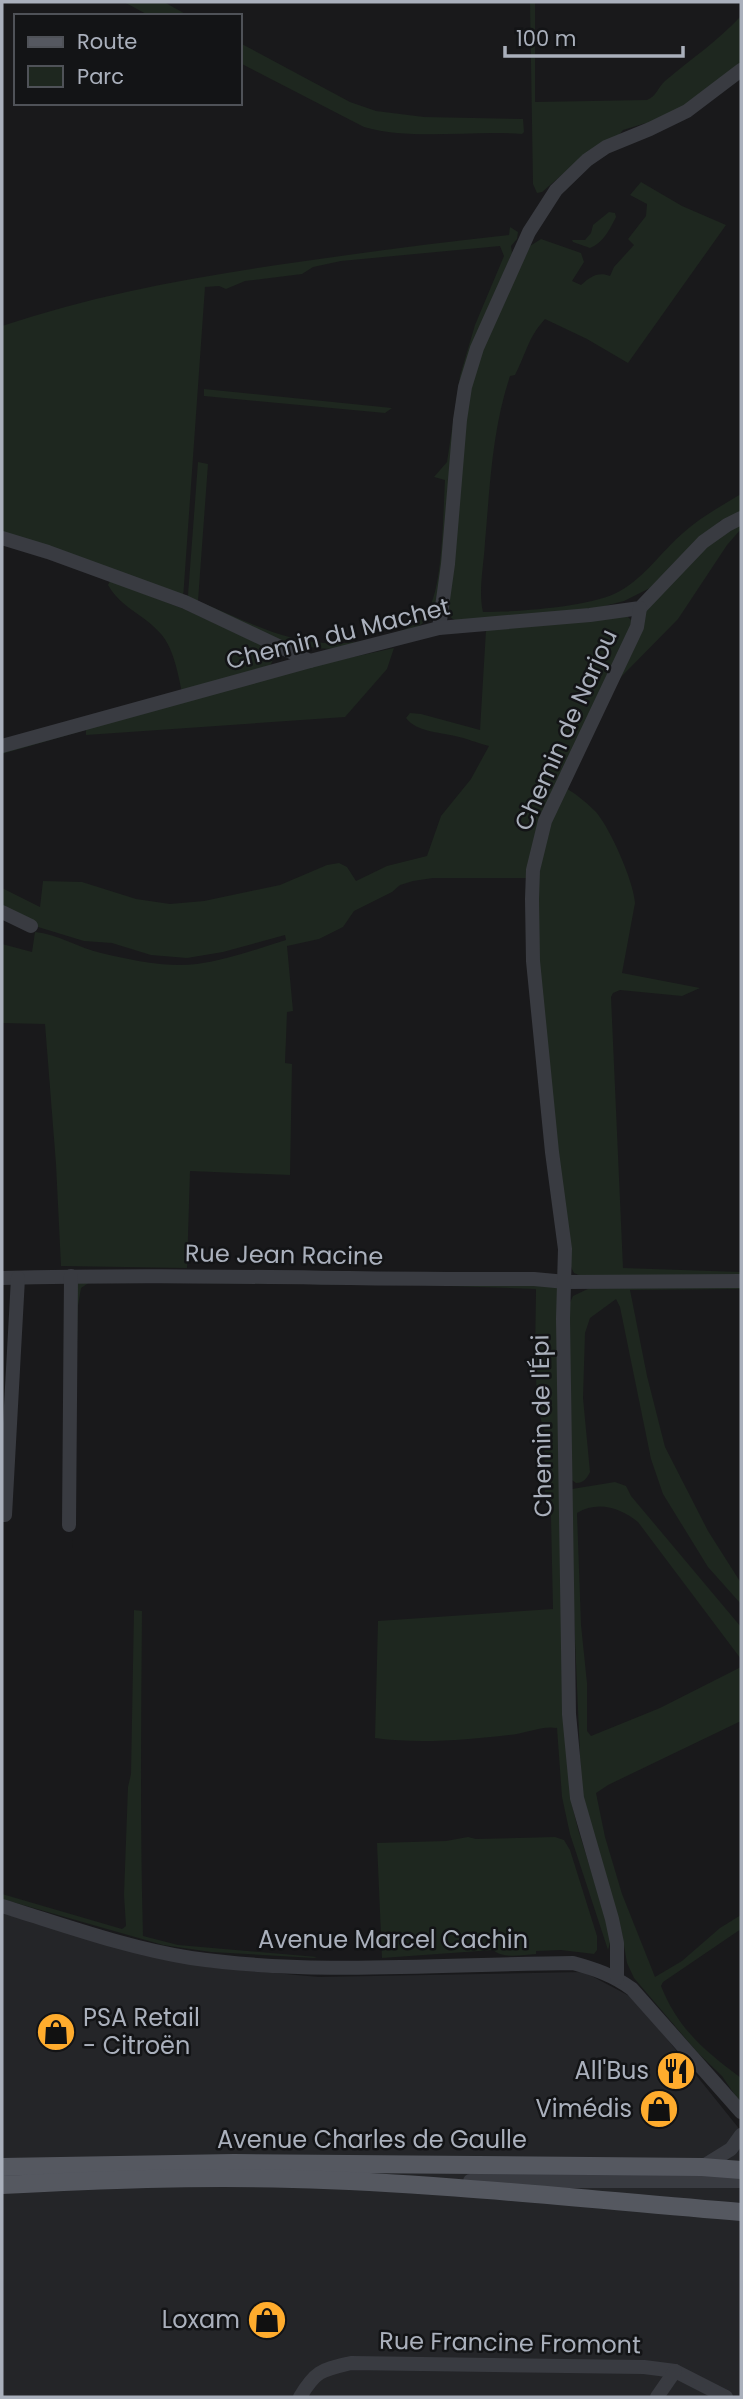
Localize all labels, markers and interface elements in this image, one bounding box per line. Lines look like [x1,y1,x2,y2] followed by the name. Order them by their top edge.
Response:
[14,14,242,105] legend
[505,14,684,58] scale bar
[516,24,576,53] text: 100 m
[77,27,137,56] text: Route
[77,62,124,91] text: Parc
[223,590,453,677] street label: Chemin du Machet
[506,624,625,836] street label: Chemin de Narjou
[185,1236,383,1273] street label: Rue Jean Racine
[523,1334,560,1518] street label: Chemin de l'Épi
[258,1923,528,1956] street label: Avenue Marcel Cachin
[83,2001,200,2062] place label: PSA Retail - Citroën
[35,2011,77,2053] shop icon: PSA Retail - Citroën
[655,2050,697,2092] restaurant icon: All'Bus
[575,2054,649,2087] place label: All'Bus
[638,2088,680,2130] shop icon: Vimédis
[536,2092,632,2125] place label: Vimédis
[217,2123,527,2156] street label: Avenue Charles de Gaulle
[246,2299,288,2341] shop icon: Loxam
[162,2303,240,2336] place label: Loxam
[379,2324,641,2361] street label: Rue Francine Fromont

